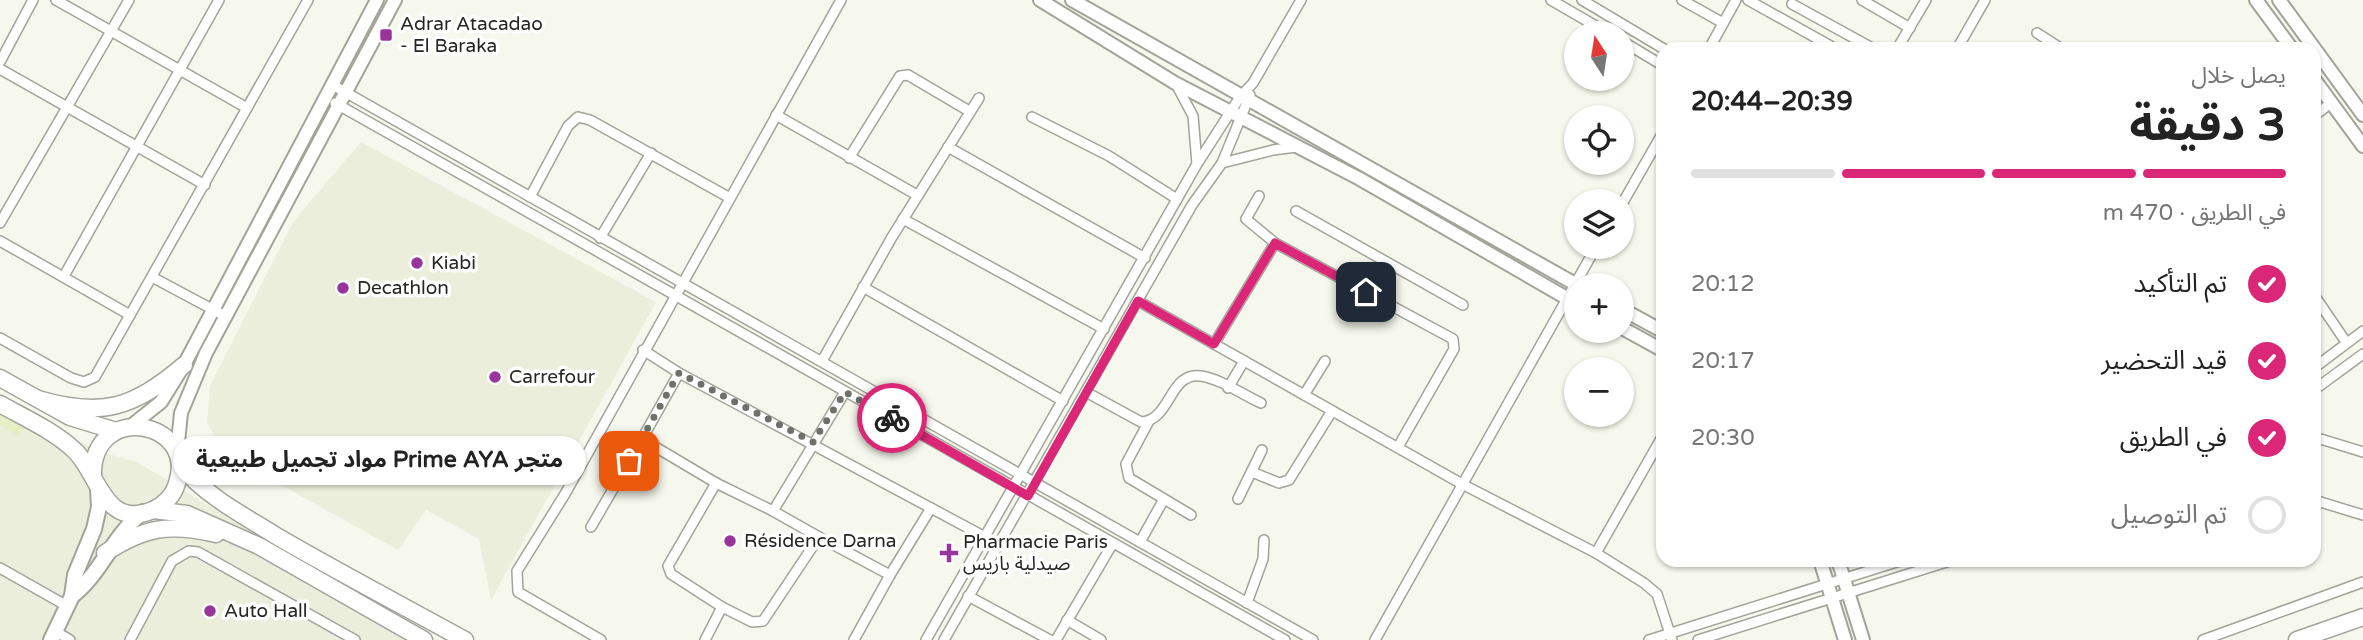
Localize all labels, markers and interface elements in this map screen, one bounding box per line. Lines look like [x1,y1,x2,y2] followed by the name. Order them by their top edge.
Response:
[400,13,543,57] place label: Adrar Atacadao - El Baraka
[1564,21,1634,91] north arrow
[1564,21,1634,427] map controls
[378,27,394,43] marker: Adrar Atacadao - El Baraka
[2191,62,2286,90] text: يصل خلال
[1691,86,1853,117] text: 20:39–20:44
[2129,98,2286,153] text: 3 دقيقة
[1564,105,1634,175] button: locate
[1564,189,1634,259] button: layers
[2103,199,2286,227] text: في الطريق · 470 m
[431,252,476,274] place label: Kiabi
[409,255,425,271] marker: Kiabi
[1336,262,1396,322] pin
[2248,265,2286,303] icon: check
[2133,268,2227,299] text: تم التأكيد
[1691,270,1755,298] text: 20:12
[1347,273,1385,311] icon: home
[1564,273,1634,343] button: +
[357,277,449,299] place label: Decathlon
[335,280,351,296] marker: Decathlon
[2248,342,2286,380] icon: check
[2101,345,2227,376] text: قيد التحضير
[1691,347,1755,375] text: 20:17
[1564,357,1634,427] button: −
[509,366,596,388] place label: Carrefour
[487,369,503,385] marker: Carrefour
[857,383,927,453] courier
[873,399,911,437] icon: bike
[2248,419,2286,457] icon: check
[2120,422,2227,453] text: في الطريق
[1691,424,1755,452] text: 20:30
[599,431,659,491] pin
[174,436,587,486] callout: متجر Prime AYA مواد تجميل طبيعية
[610,442,648,480] icon: bag
[196,446,563,474] text: متجر Prime AYA مواد تجميل طبيعية
[2111,499,2227,530] text: تم التوصيل
[744,530,896,552] place label: Résidence Darna
[963,531,1108,575] place label: Pharmacie Paris صيدلية باريس
[722,533,738,549] marker: Résidence Darna
[941,545,957,561] marker: Pharmacie Paris صيدلية باريس
[224,600,308,622] place label: Auto Hall
[202,603,218,619] marker: Auto Hall

